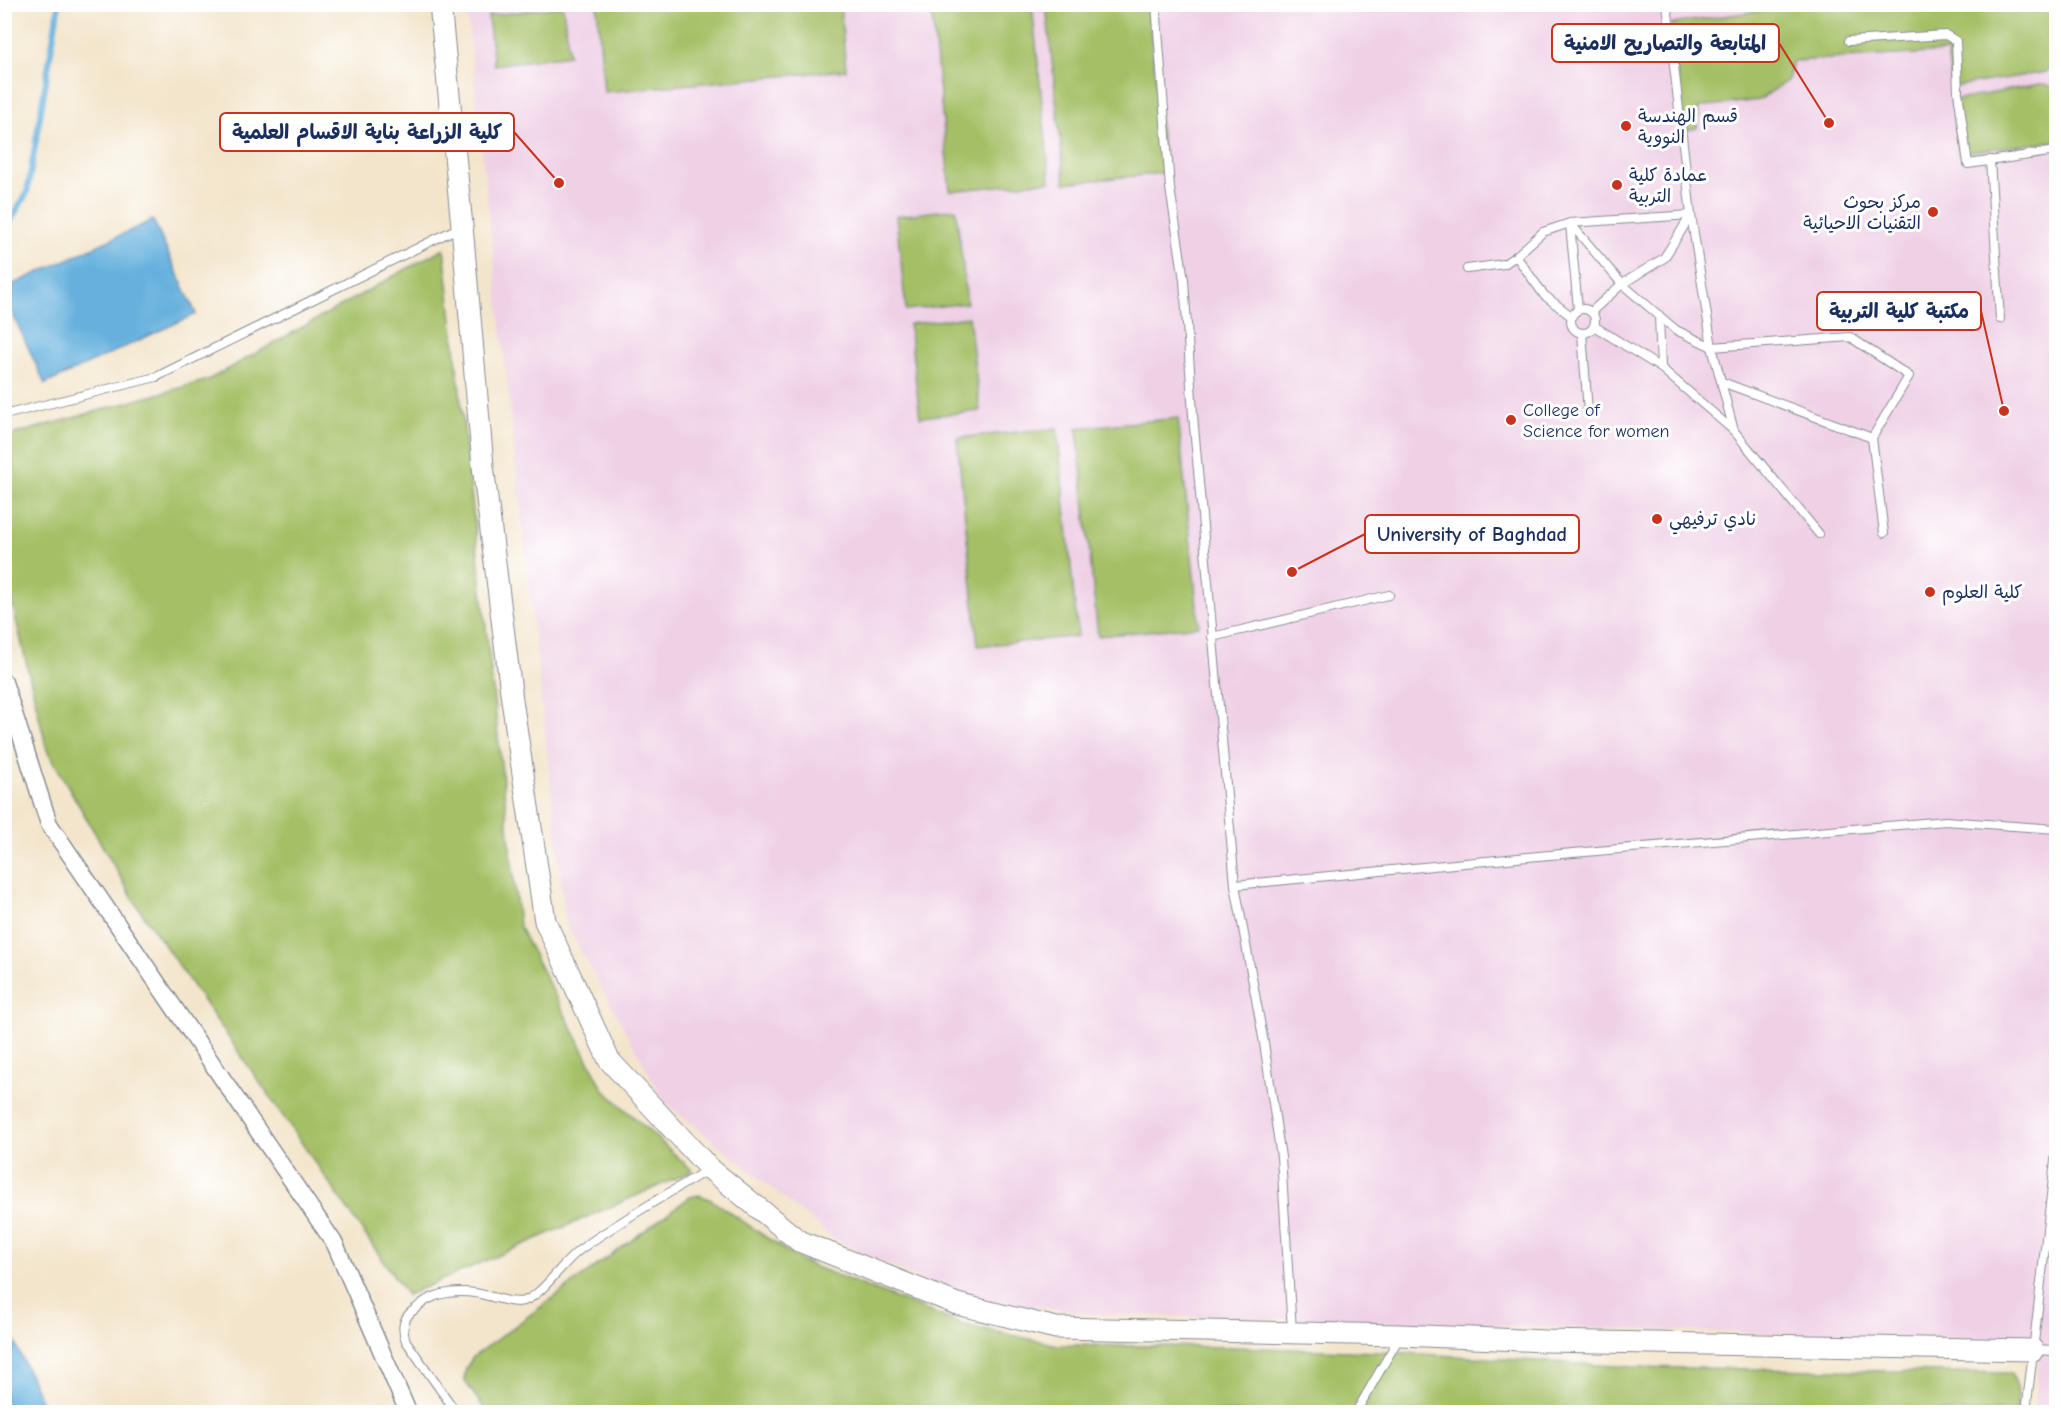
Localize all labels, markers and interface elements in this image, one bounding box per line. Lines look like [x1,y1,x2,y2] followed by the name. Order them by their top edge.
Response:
[1552,24,1779,62] callout: المتابعة والتصاريح الامنية
[1564,32,1766,56] text: المتابعة والتصاريح الامنية
[1638,106,1738,149] place label: قسم الهندسة النووية
[220,113,514,151] callout: كلية الزراعة بناية الاقسام العلمية
[1619,119,1633,133] marker: قسم الهندسة النووية
[232,121,502,147] text: كلية الزراعة بناية الاقسام العلمية
[1629,165,1708,207] place label: عمادة كلية التربية
[1610,178,1624,192] marker: عمادة كلية التربية
[1803,192,1921,234] place label: مركز بحوث التقنيات الاحيائية
[1926,205,1940,219] marker: مركز بحوث التقنيات الاحيائية
[1817,292,1981,330] callout: مكتبة كلية التربية
[1829,300,1969,324] text: مكتبة كلية التربية
[1523,400,1670,442] place label: College of Science for women
[1504,413,1518,427] marker: College of Science for women
[1669,509,1756,535] place label: نادي ترفيهي
[1650,512,1664,526] marker: نادي ترفيهي
[1365,515,1579,553] callout: University of Baghdad
[1377,523,1567,546] text: University of Baghdad
[1942,582,2023,606] place label: كلية العلوم
[1923,585,1937,599] marker: كلية العلوم

